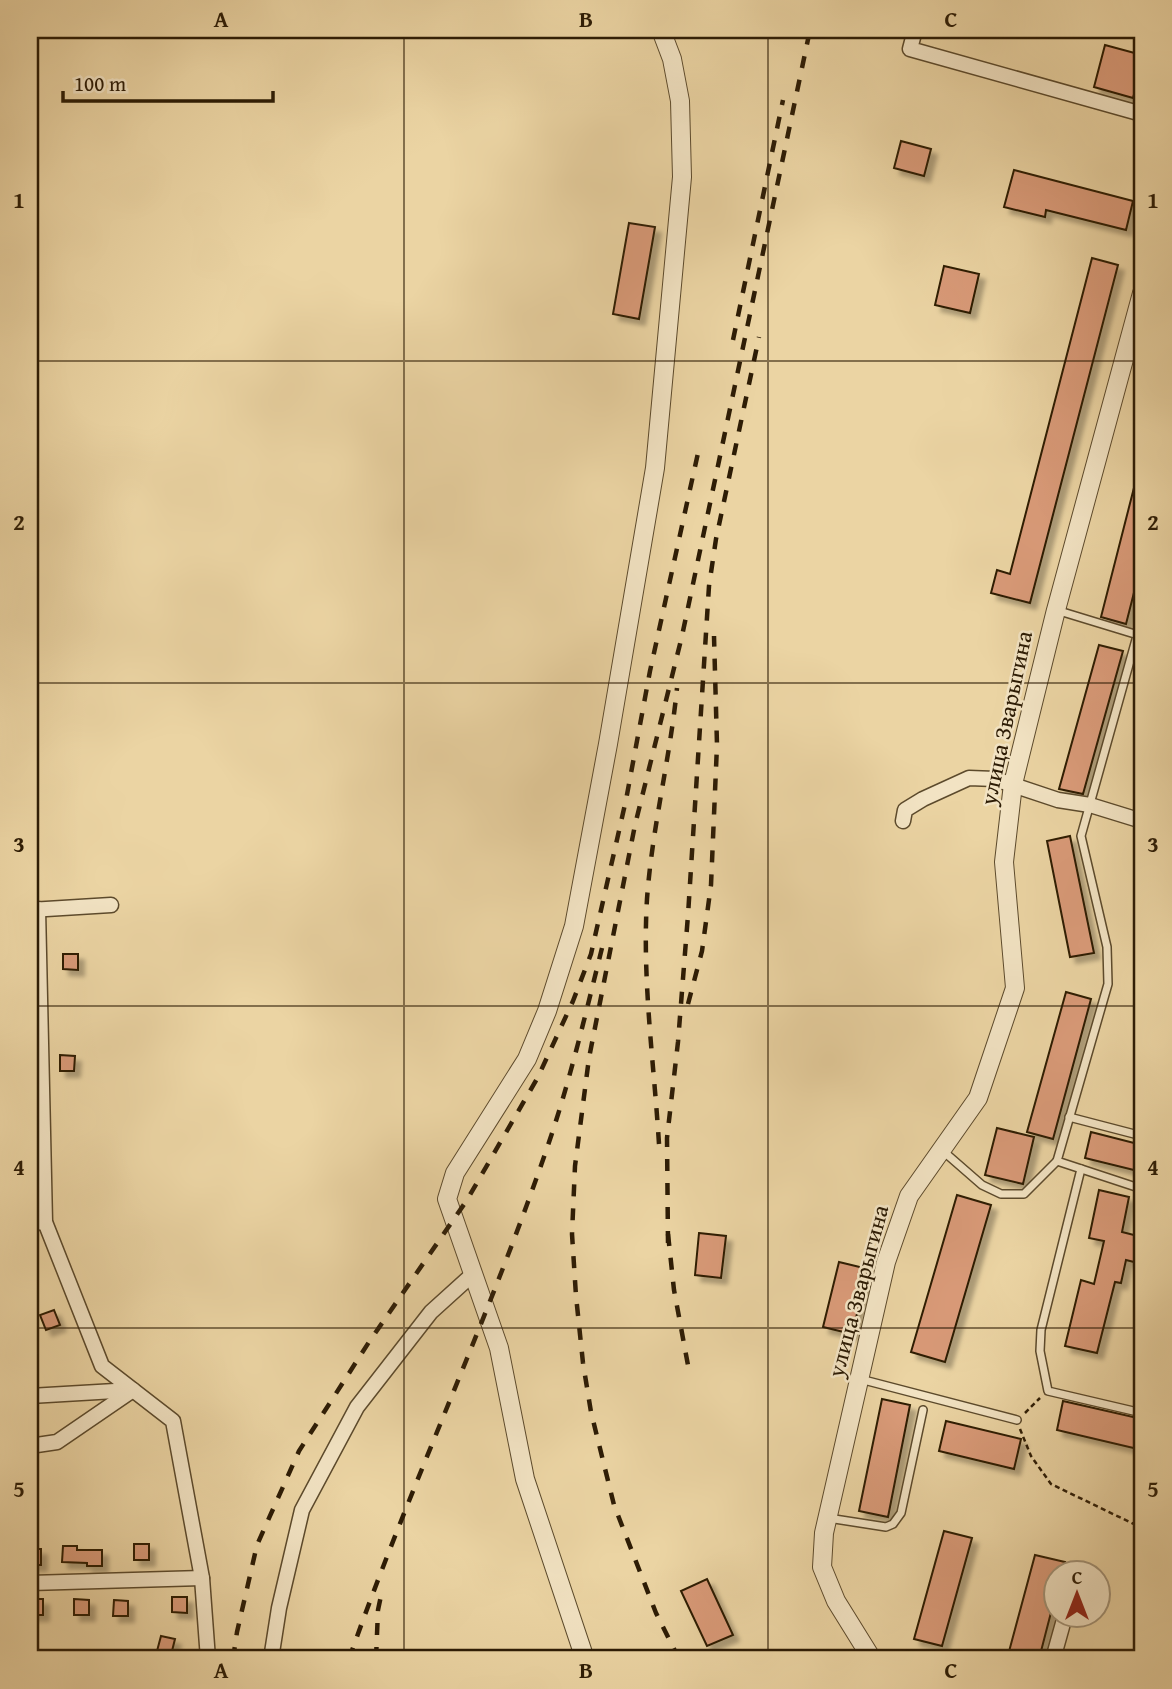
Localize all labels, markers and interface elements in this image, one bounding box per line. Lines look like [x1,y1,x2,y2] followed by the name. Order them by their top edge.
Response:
[214,2,229,35] text: A
[579,2,593,35] text: B
[944,2,958,35] text: C
[63,60,273,104] scale bar
[74,68,126,99] text: 100 m
[13,183,25,216] text: 1
[1147,183,1159,216] text: 1
[13,505,25,538] text: 2
[1147,505,1159,538] text: 2
[971,628,1040,809] street label: улица Зварыгина
[13,827,25,860] text: 3
[1147,827,1159,860] text: 3
[13,1150,25,1183] text: 4
[1147,1150,1159,1183] text: 4
[818,1201,896,1382] street label: улица Зварыгина
[13,1472,25,1505] text: 5
[1147,1472,1159,1505] text: 5
[1042,1560,1112,1630] north arrow
[1072,1563,1083,1591] text: С
[214,1653,229,1686] text: A
[579,1653,593,1686] text: B
[944,1653,958,1686] text: C

